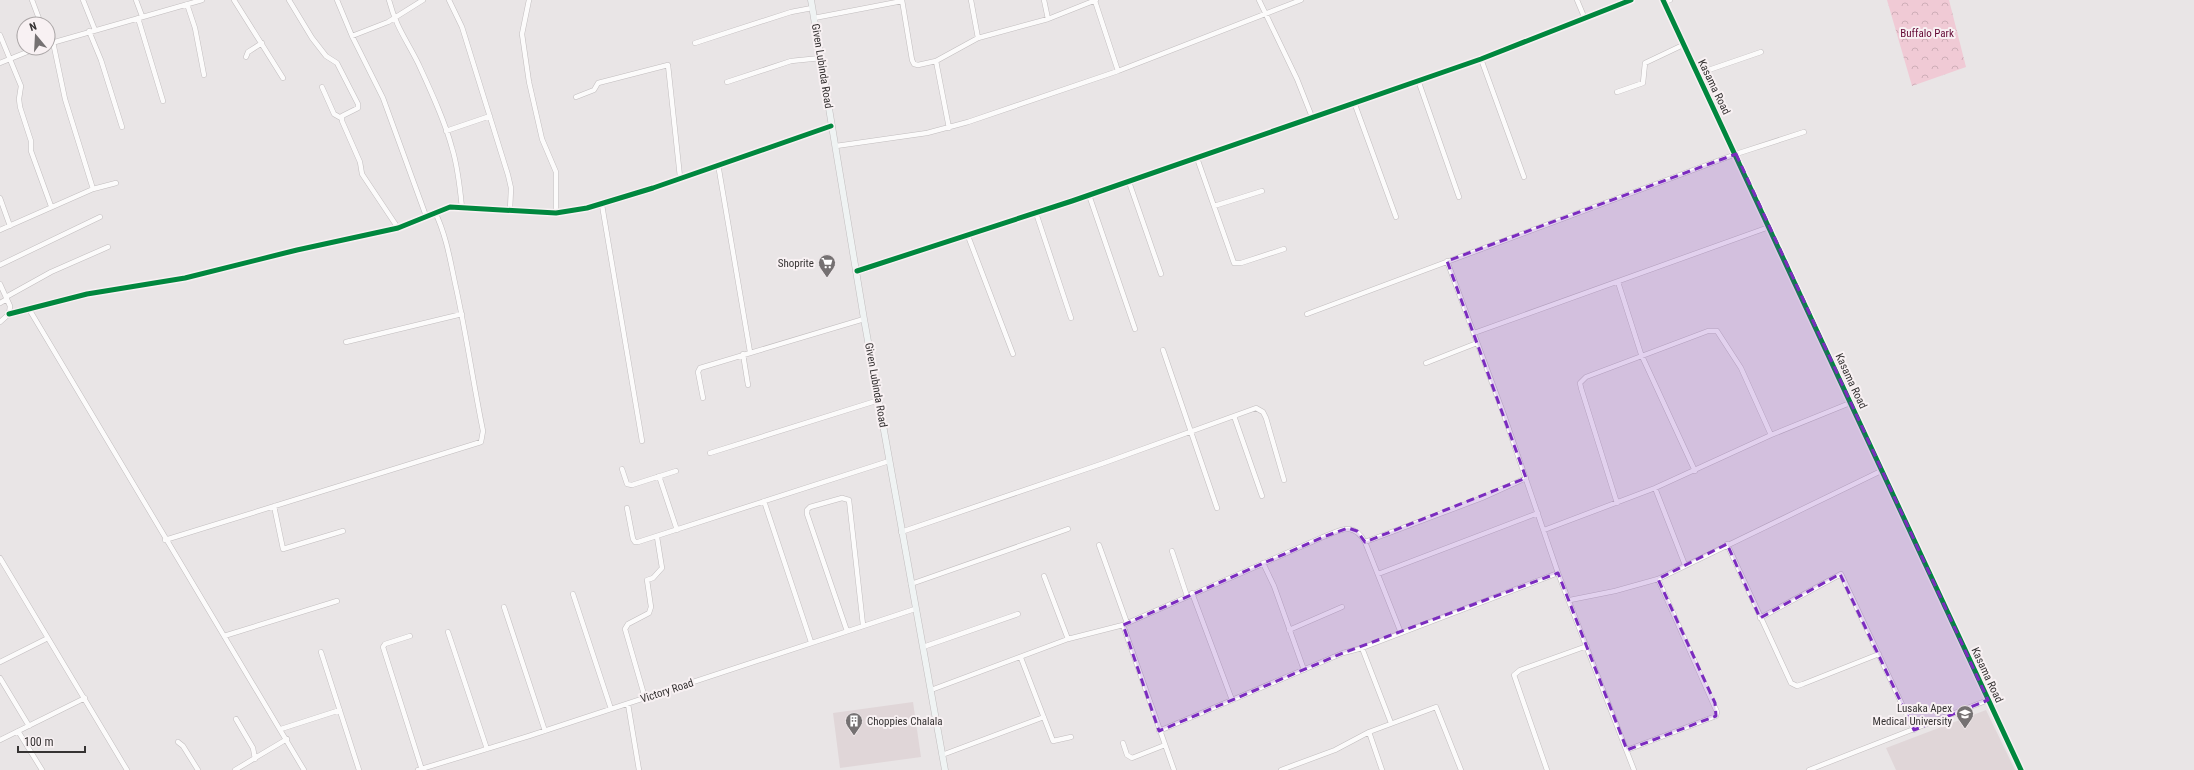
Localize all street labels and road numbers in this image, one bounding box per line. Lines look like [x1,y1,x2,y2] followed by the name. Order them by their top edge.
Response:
[809,23,835,109] street label: Given Lubinda Road
[1695,57,1733,117] street label: Kasama Road
[862,342,890,428] street label: Given Lubinda Road
[1832,351,1870,411] street label: Kasama Road
[1968,645,2006,705] street label: Kasama Road
[639,676,695,706] street label: Victory Road

